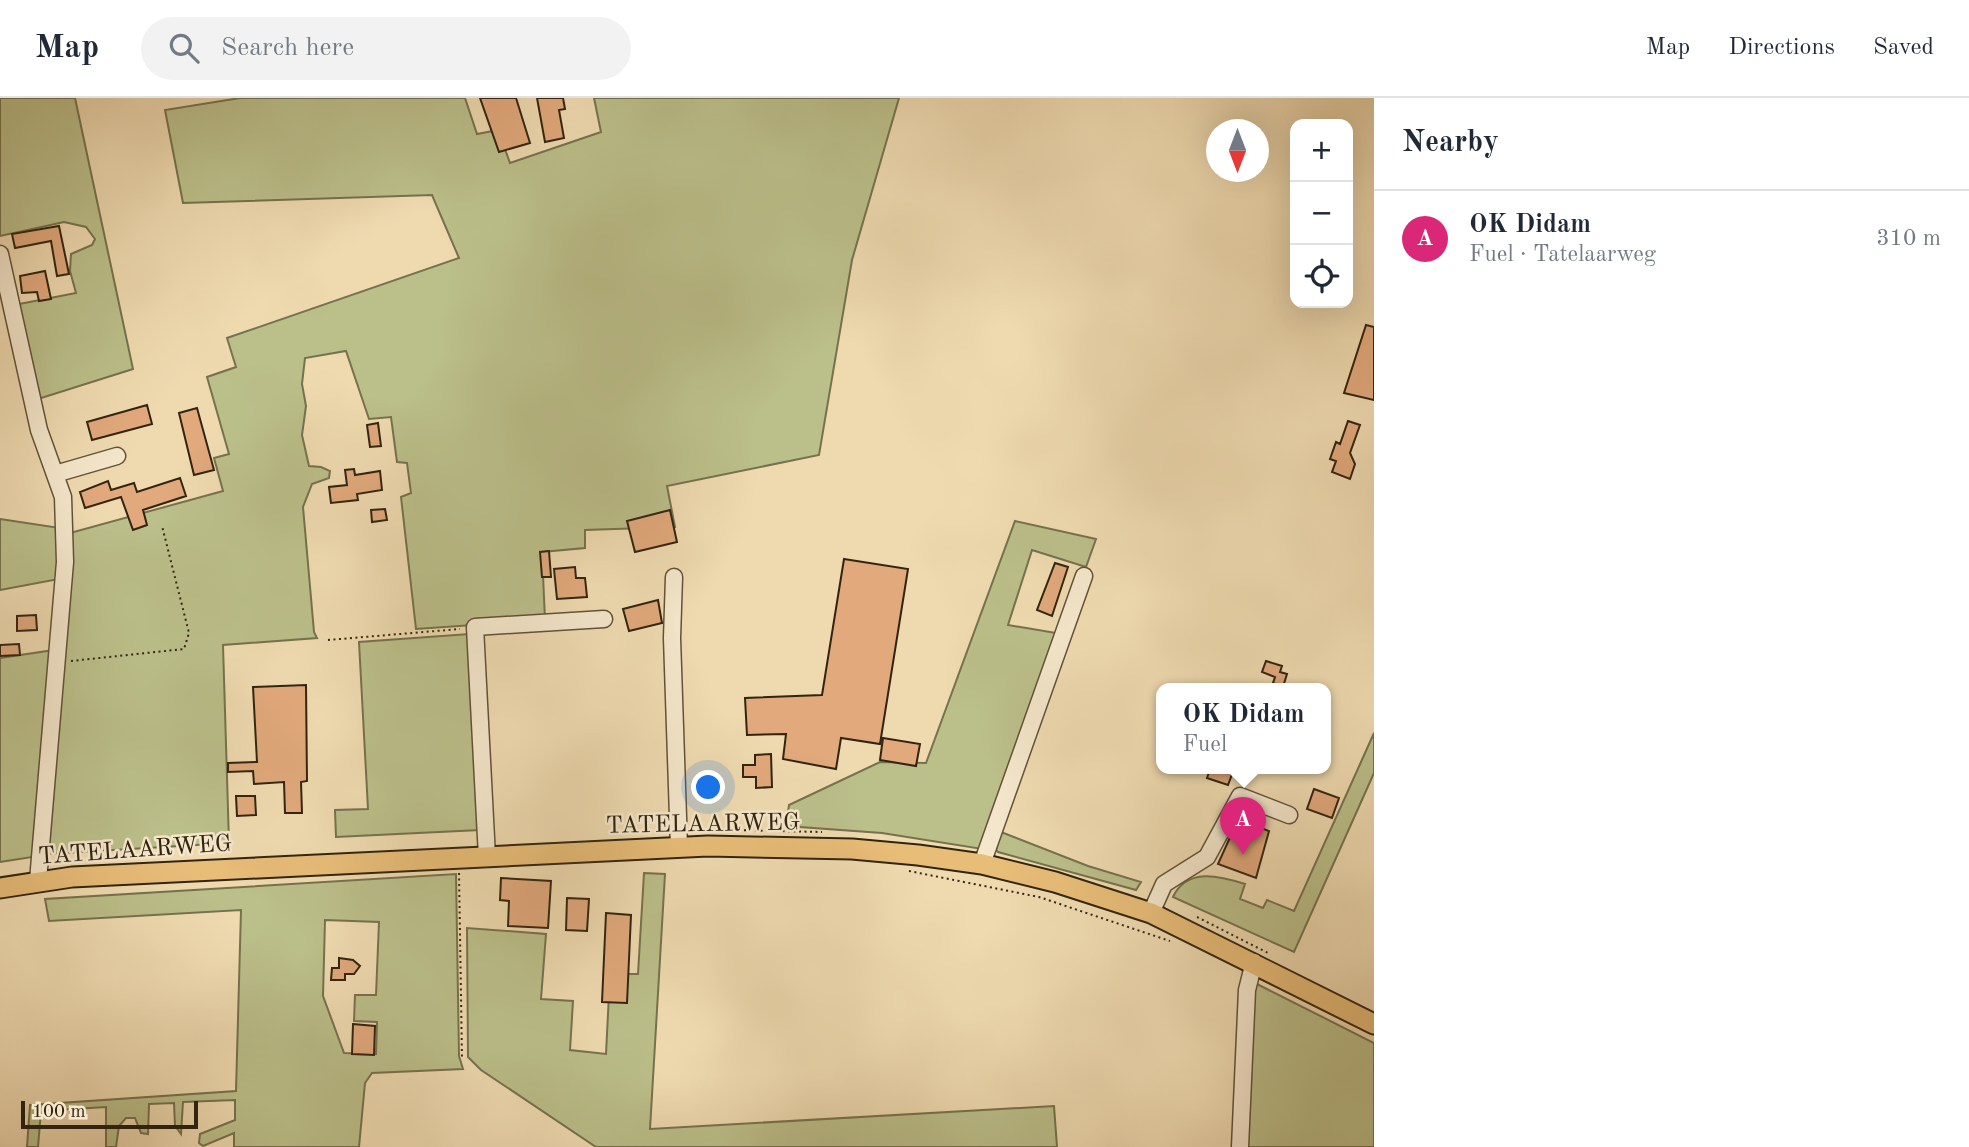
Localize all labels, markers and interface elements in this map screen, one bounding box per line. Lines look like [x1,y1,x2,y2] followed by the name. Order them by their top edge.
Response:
[141,17,631,80] search box
[165,29,203,67] icon: search
[35,32,99,65] text: Map
[221,35,354,61] text: Search here
[1646,36,1690,60] text: Map
[1728,36,1835,60] text: Directions
[1873,36,1934,60] text: Saved
[1206,119,1269,182] north arrow
[1290,119,1353,308] map controls
[1290,119,1353,182] button: +
[1402,128,1499,158] text: Nearby
[1290,182,1353,245] button: −
[1469,212,1591,238] text: OK Didam
[1416,227,1434,250] text: A
[1876,227,1941,250] text: 310 m
[1469,243,1656,266] text: Fuel · Tatelaarweg
[1290,245,1353,308] button: locate
[1156,683,1331,774] popup
[1183,702,1304,728] text: OK Didam
[1183,733,1227,756] text: Fuel
[691,770,725,804] your location
[1220,797,1266,855] pin: A
[606,811,800,839] street label: TATELAARWEG
[37,832,233,870] street label: TATELAARWEG
[21,1098,198,1130] scale bar
[32,1103,85,1122] text: 100 m

